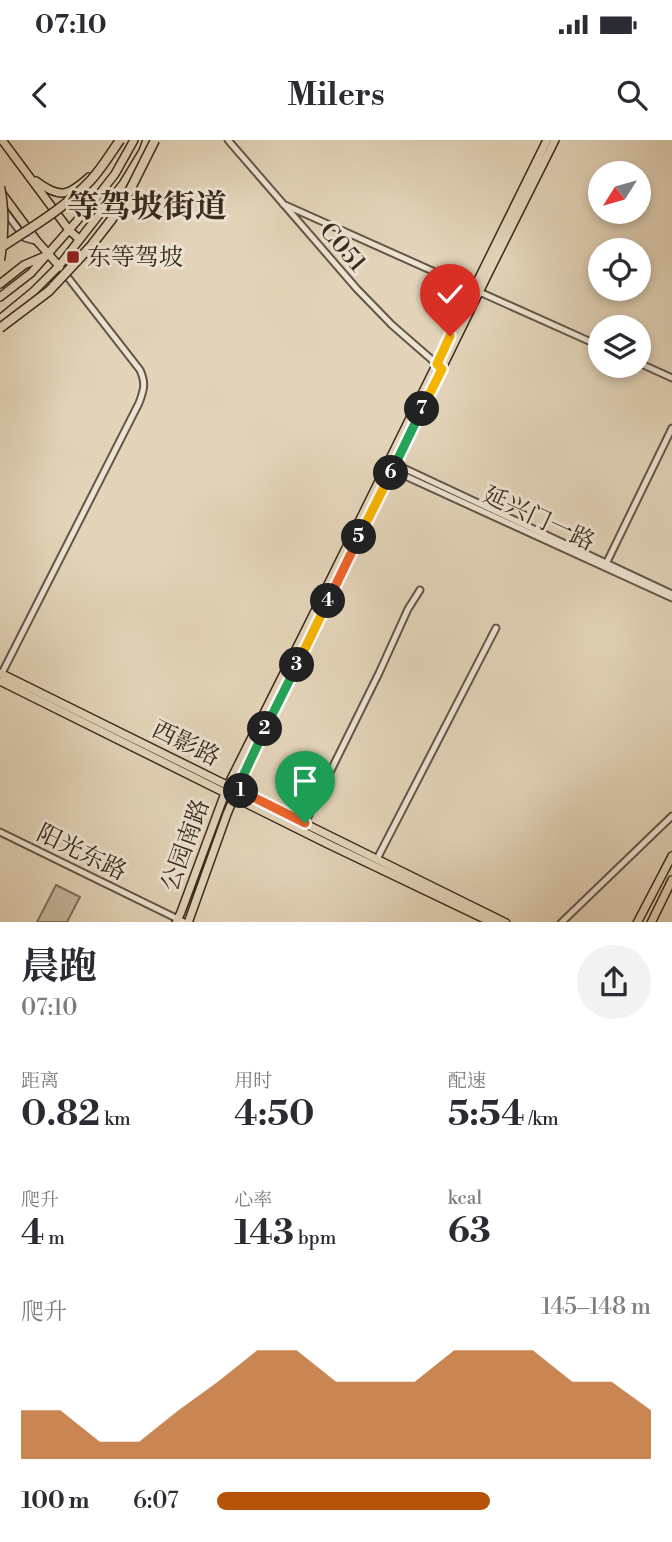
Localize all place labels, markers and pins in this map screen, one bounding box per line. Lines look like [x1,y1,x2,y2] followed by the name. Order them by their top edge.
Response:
[87,243,183,273] place label: 东等驾坡
[65,249,81,265] marker: 东等驾坡
[420,264,480,336] pin
[404,392,440,426] pin: 7
[374,456,408,490] pin: 6
[342,520,376,554] pin: 5
[310,584,346,618] pin: 4
[280,648,314,682] pin: 3
[247,712,282,746] pin: 2
[275,751,335,823] pin
[224,774,258,808] pin: 1

